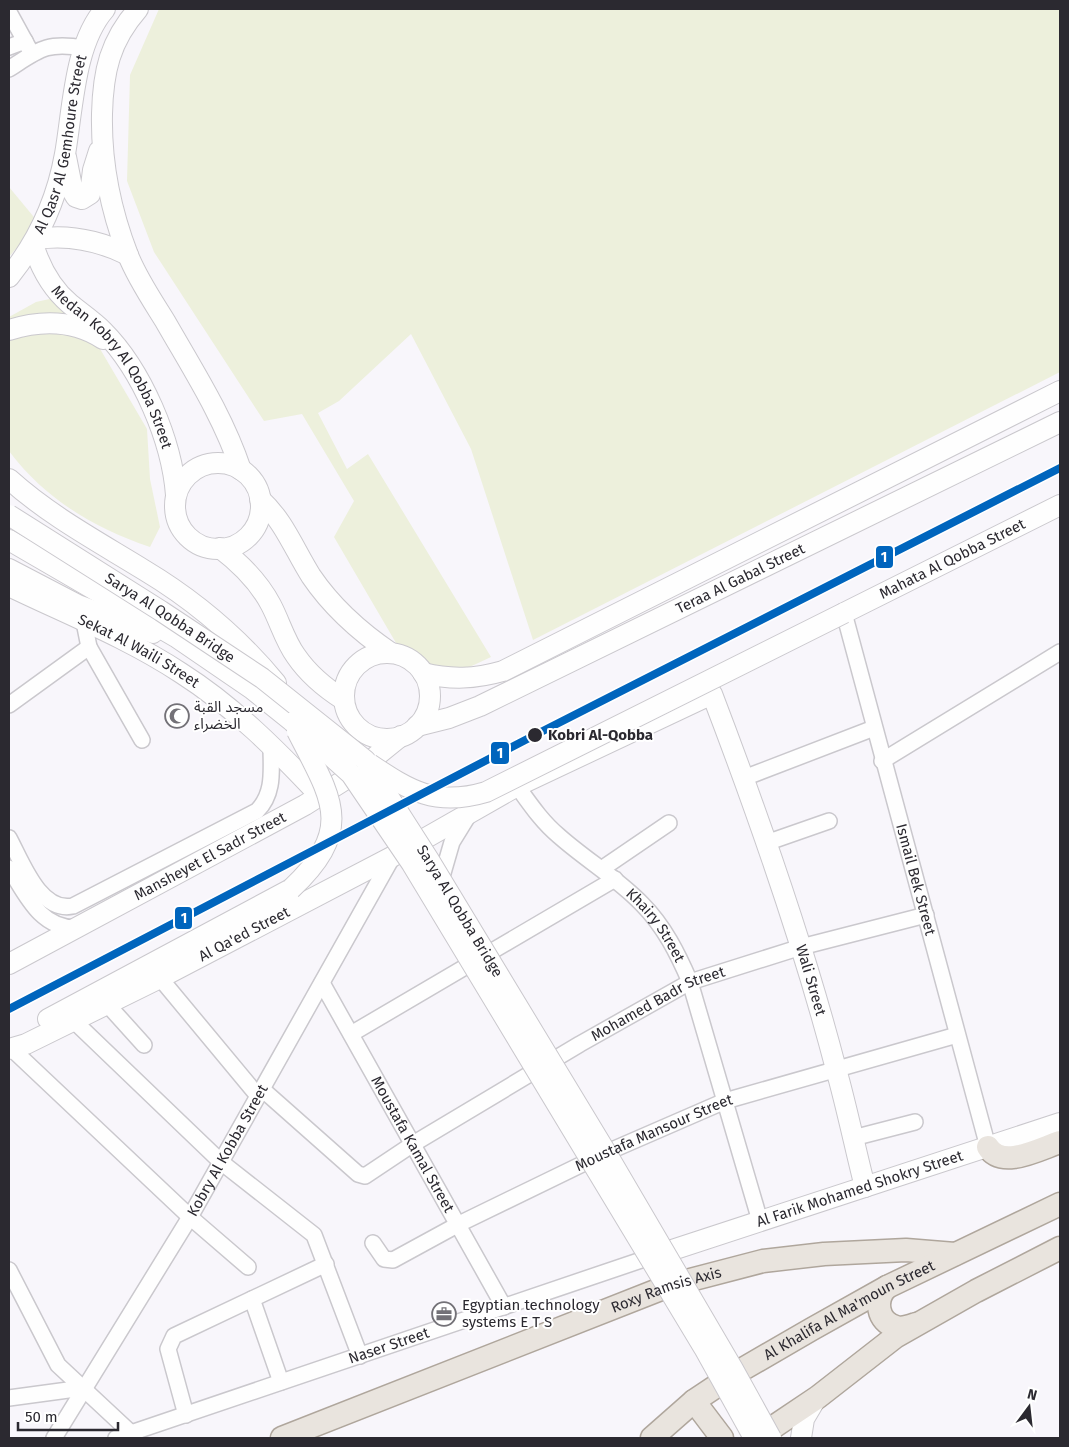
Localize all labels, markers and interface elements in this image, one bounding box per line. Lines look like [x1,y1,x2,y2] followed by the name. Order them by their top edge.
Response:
[30,52,91,237] street label: Al Qasr Al Gemhoure Street
[48,282,176,451] street label: Medan Kobry Al Qobba Street
[876,515,1029,603] street label: Mahata Al Qobba Street
[673,539,808,618] street label: Teraa Al Gabal Street
[875,545,894,569] line badge: 1
[881,549,887,566] text: 1
[102,569,238,667] street label: Sarya Al Qobba Bridge
[75,610,203,692] street label: Sekat Al Waili Street
[194,698,263,733] place label: مسجد القبة الخضراء
[164,703,190,729] mosque icon: مسجد القبة الخضراء
[526,726,544,744] marker: Kobri Al-Qobba
[548,726,653,744] place label: Kobri Al-Qobba
[490,741,510,765] line badge: 1
[497,745,503,762] text: 1
[131,808,289,904] street label: Mansheyet El Sadr Street
[892,822,940,938] street label: Ismail Bek Street
[413,842,507,980] street label: Sarya Al Qobba Bridge
[622,884,689,966] street label: Khairy Street
[196,903,293,965] street label: Al Qa'ed Street
[174,906,193,930] line badge: 1
[181,910,187,927] text: 1
[792,942,830,1018] street label: Wali Street
[588,962,728,1045] street label: Mohamed Badr Street
[367,1073,458,1216] street label: Moustafa Kamal Street
[183,1081,272,1219] street label: Kobry Al Kobba Street
[572,1090,735,1175] street label: Moustafa Mansour Street
[754,1146,966,1231] street label: Al Farik Mohamed Shokry Street
[761,1256,938,1364] street label: Al Khalifa Al Ma'moun Street
[608,1263,723,1317] street label: Roxy Ramsis Axis
[462,1296,600,1331] place label: Egyptian technology systems E T S
[431,1301,457,1327] office icon: Egyptian technology systems E T S
[346,1323,432,1368] street label: Naser Street
[1004,1382,1054,1432] north arrow
[1026,1386,1039,1404] text: N
[18,1400,118,1432] scale bar
[25,1408,58,1426] text: 50 m

